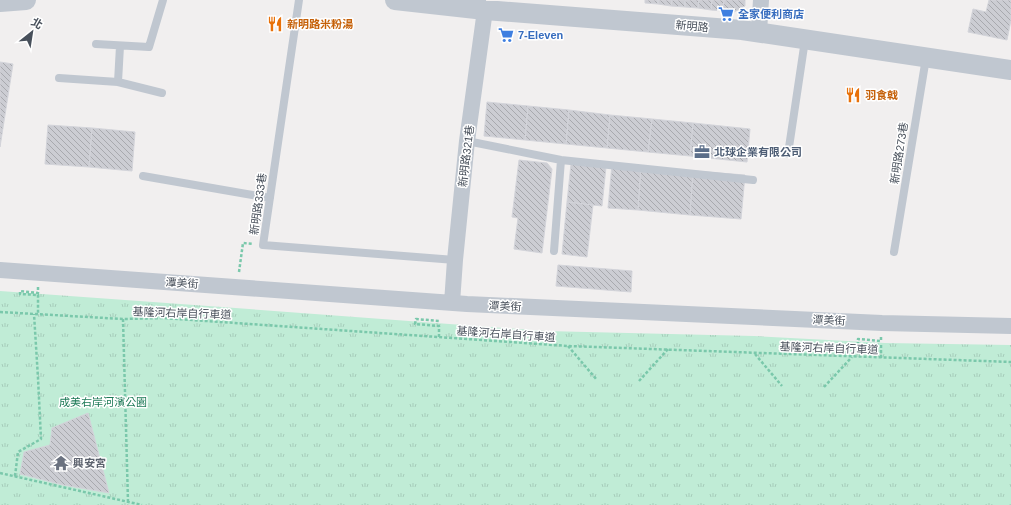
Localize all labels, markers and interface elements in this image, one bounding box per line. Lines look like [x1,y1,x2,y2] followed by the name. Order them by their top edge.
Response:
[717,5,735,23] supermarket icon: 全家便利商店
[738,8,804,20] place label: 全家便利商店
[12,12,52,52] north arrow
[29,15,45,31] text: 北
[266,15,284,33] restaurant icon: 新明路米粉湯
[287,18,353,30] place label: 新明路米粉湯
[675,19,709,33] street label: 新明路
[497,26,515,44] supermarket icon: 7-Eleven
[518,29,564,41] place label: 7-Eleven
[844,86,862,104] restaurant icon: 羽食戟
[865,89,898,101] place label: 羽食戟
[888,121,910,185] street label: 新明路273巷
[456,124,476,188] street label: 新明路321巷
[693,143,711,161] office icon: 北球企業有限公司
[714,146,802,158] place label: 北球企業有限公司
[248,172,268,236] street label: 新明路333巷
[165,276,199,290] street label: 潭美街
[488,299,522,313] street label: 潭美街
[132,305,232,321] street label: 基隆河右岸自行車道
[812,313,846,327] street label: 潭美街
[456,325,556,343] street label: 基隆河右岸自行車道
[779,340,879,356] street label: 基隆河右岸自行車道
[59,396,147,408] park label: 成美右岸河濱公園
[52,454,70,472] temple icon: 興安宮
[73,457,106,469] place label: 興安宮

